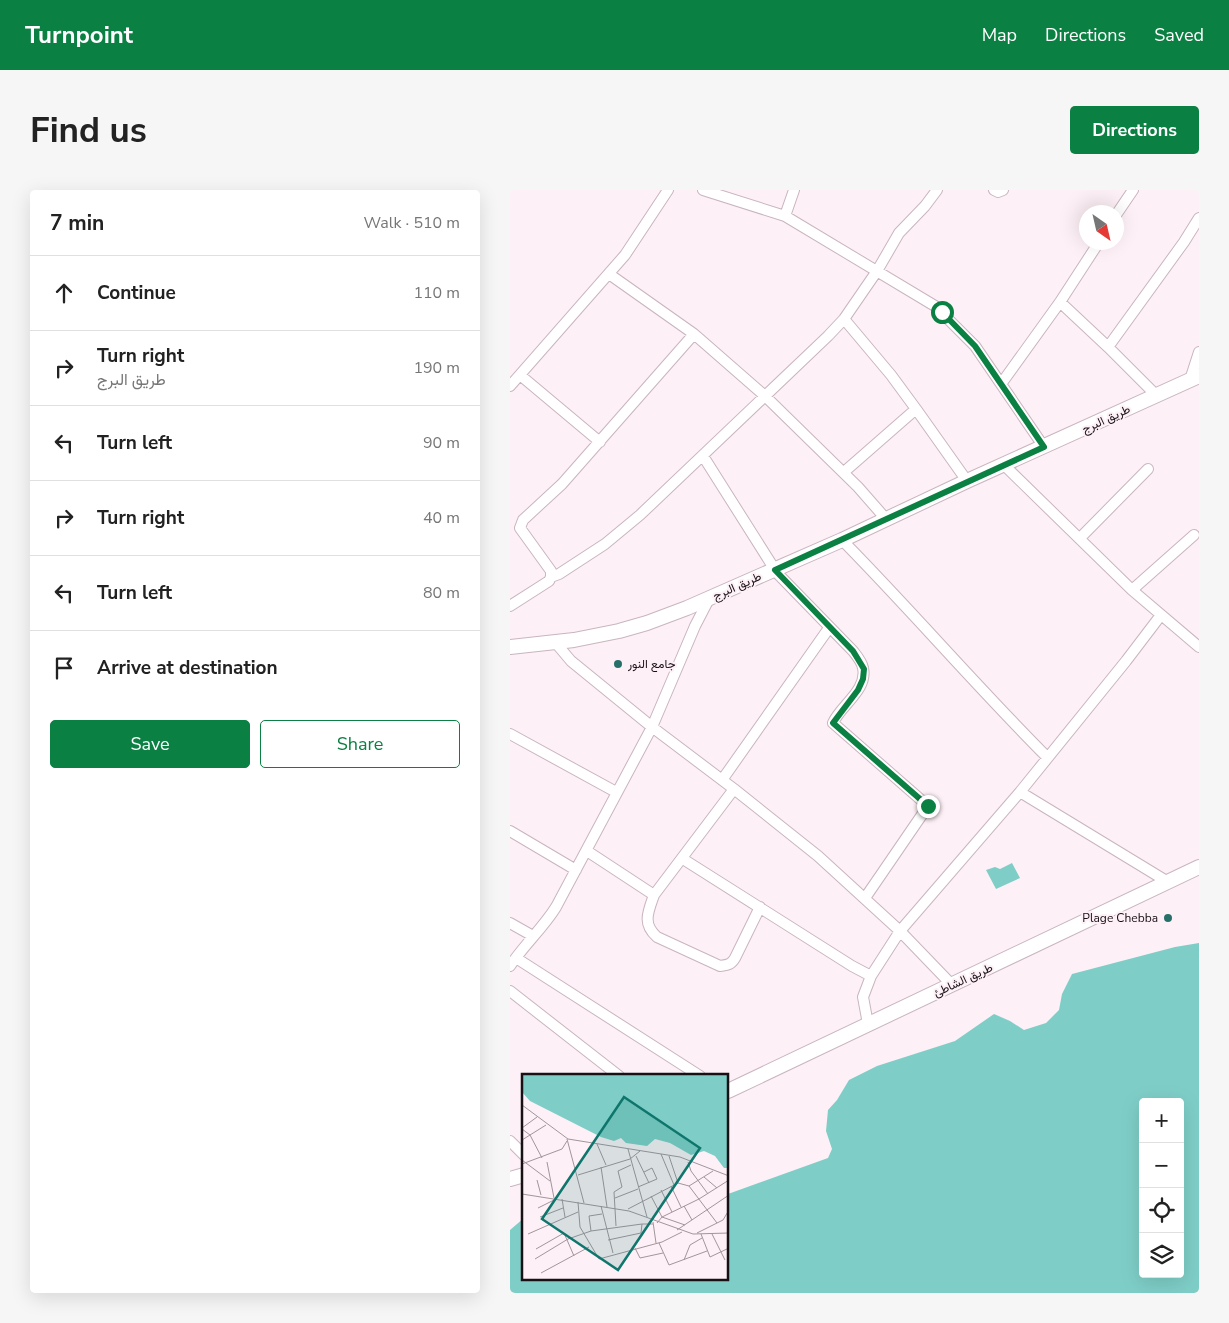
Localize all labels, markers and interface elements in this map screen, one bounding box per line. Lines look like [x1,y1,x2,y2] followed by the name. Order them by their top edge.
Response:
[25,19,133,51] text: Turnpoint
[982,23,1017,47] text: Map
[1045,23,1126,47] text: Directions
[1154,23,1204,47] text: Saved
[1070,106,1199,154] button: Directions
[30,107,147,154] text: Find us
[1079,205,1124,250] north arrow
[50,209,104,237] text: 7 min
[364,212,460,234] text: Walk · 510 m
[50,279,78,307] icon: ahead
[97,280,176,306] text: Continue
[413,282,460,304] text: 110 m
[931,301,954,324] route start
[97,343,184,369] text: Turn right
[50,354,78,382] icon: right
[413,357,460,379] text: 190 m
[97,369,166,391] text: طريق البرج
[1079,401,1133,438] street label: طريق البرج
[50,429,78,457] icon: left
[97,430,172,456] text: Turn left
[423,432,460,454] text: 90 m
[50,504,78,532] icon: right
[97,505,184,531] text: Turn right
[423,507,460,529] text: 40 m
[710,568,764,605] street label: طريق البرج
[50,579,78,607] icon: left
[97,580,172,606] text: Turn left
[423,582,460,604] text: 80 m
[50,654,78,682] icon: arrive
[97,655,278,681] text: Arrive at destination
[627,656,676,673] place label: جامع النور
[612,658,624,670] marker: جامع النور
[50,720,250,768] button: Save
[260,720,460,768] button: Share
[917,795,940,818] route end
[1082,910,1158,926] place label: Plage Chebba
[1162,912,1174,924] marker: Plage Chebba
[931,959,995,1001] street label: طريق الشاطئ
[522,1074,729,1280] inset map
[1139,1098,1184,1278] map controls
[1139,1098,1184,1143] button: +
[1139,1143,1184,1188] button: −
[1139,1188,1184,1233] button: locate
[1139,1233,1184,1278] button: layers

